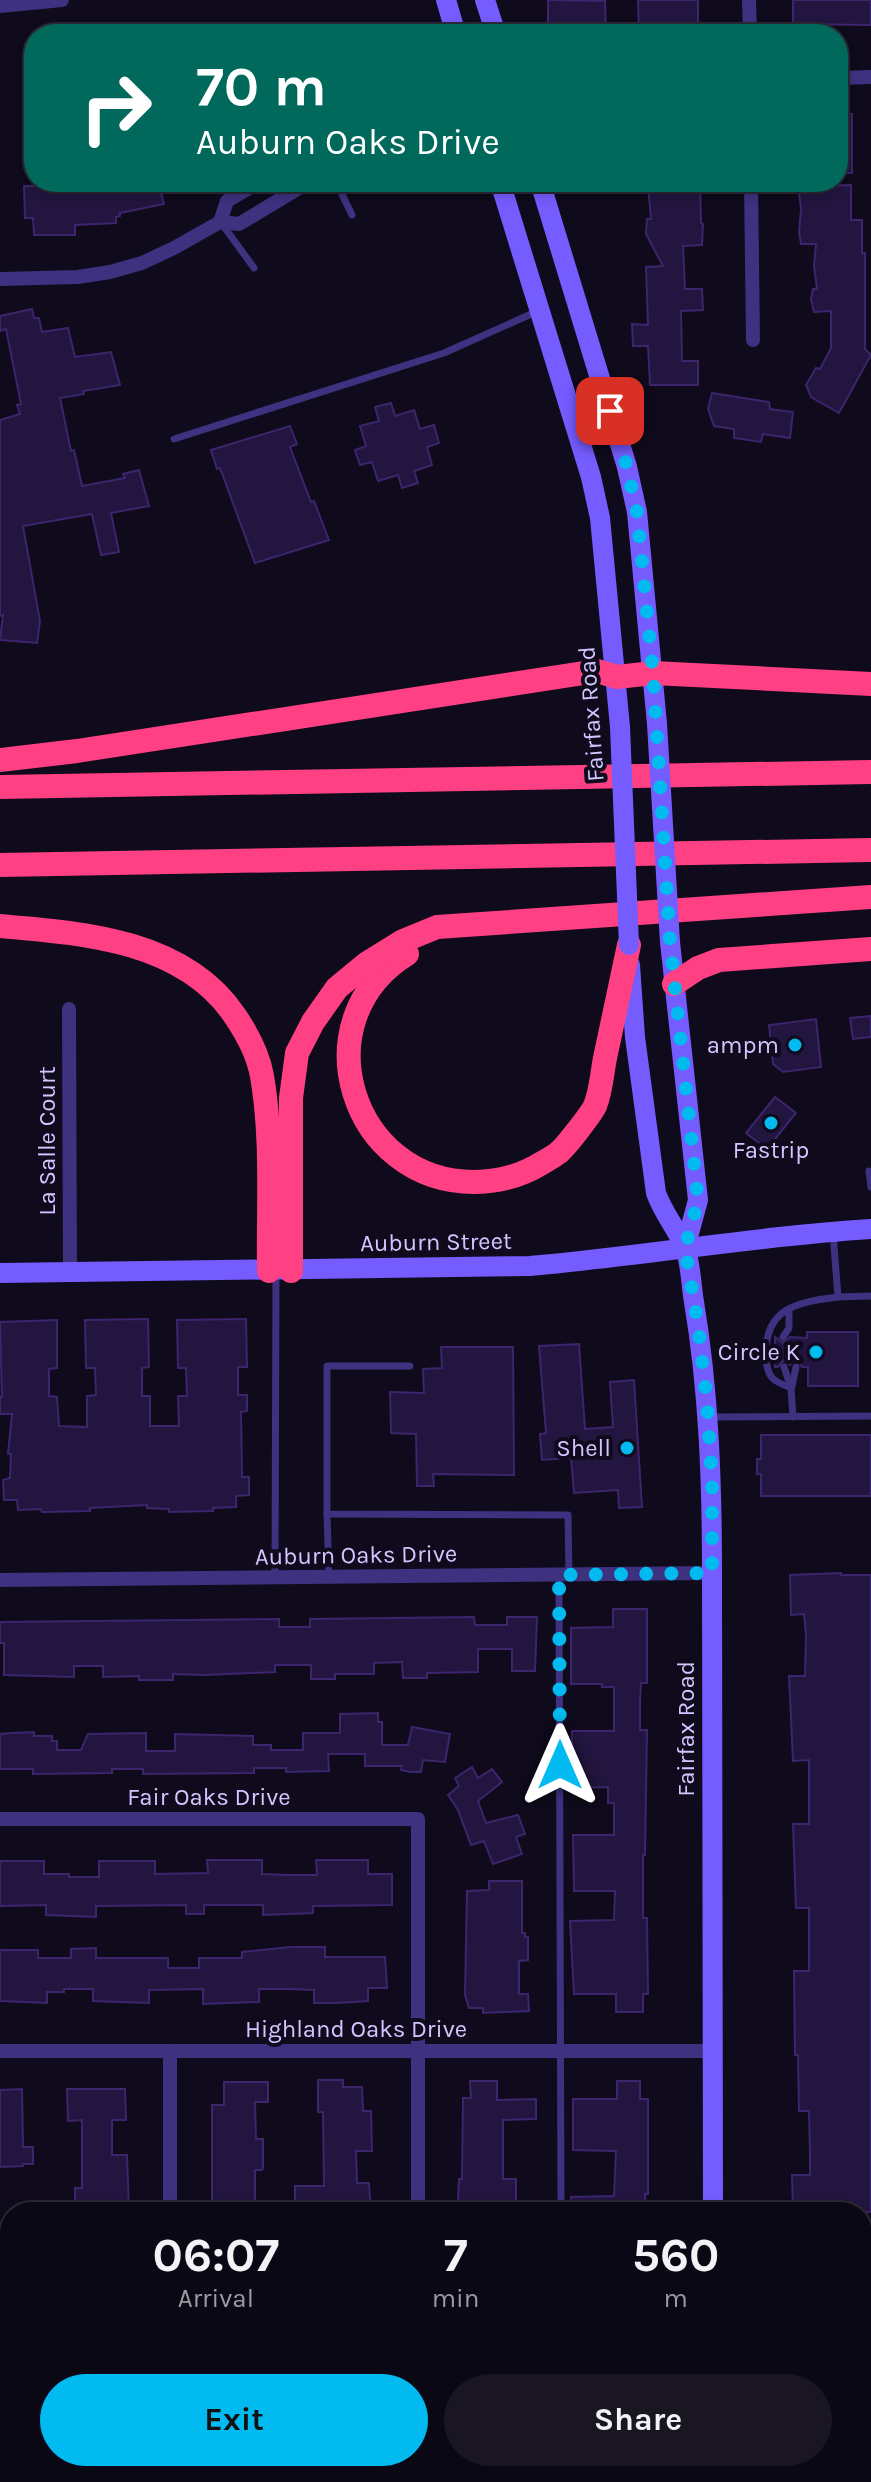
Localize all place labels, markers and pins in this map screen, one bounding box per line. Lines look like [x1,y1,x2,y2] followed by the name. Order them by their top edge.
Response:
[576,377,644,445] pin
[707,1031,779,1059] place label: ampm
[786,1036,804,1054] marker: ampm
[762,1114,780,1132] marker: Fastrip
[733,1136,809,1164] place label: Fastrip
[718,1338,800,1366] place label: Circle K
[807,1343,825,1361] marker: Circle K
[556,1434,611,1462] place label: Shell
[618,1439,636,1457] marker: Shell

